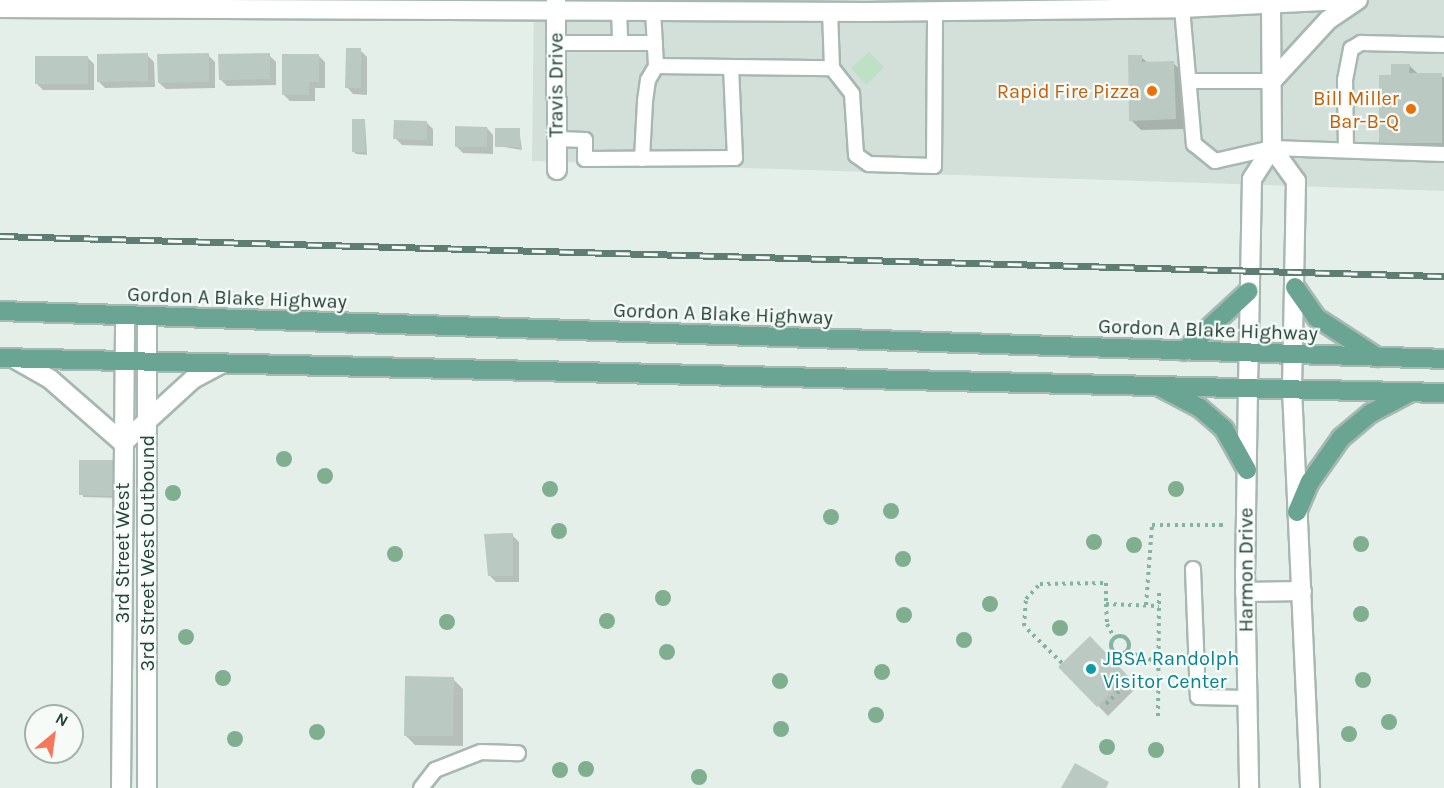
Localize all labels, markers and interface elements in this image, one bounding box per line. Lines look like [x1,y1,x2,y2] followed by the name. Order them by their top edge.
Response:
[544,33,568,137] street label: Travis Drive
[997,79,1140,103] place label: Rapid Fire Pizza
[1145,84,1159,98] marker: Rapid Fire Pizza
[1313,86,1399,133] place label: Bill Miller Bar-B-Q
[1404,102,1418,116] marker: Bill Miller Bar-B-Q
[127,282,347,314] street label: Gordon A Blake Highway
[613,298,833,330] street label: Gordon A Blake Highway
[1098,314,1318,346] street label: Gordon A Blake Highway
[135,435,159,671] street label: 3rd Street West Outbound
[110,483,134,623] street label: 3rd Street West
[1234,508,1258,632] street label: Harmon Drive
[1103,646,1239,693] place label: JBSA Randolph Visitor Center
[1084,662,1098,676] marker: JBSA Randolph Visitor Center
[24,704,84,764] north arrow
[52,708,72,731] text: N

